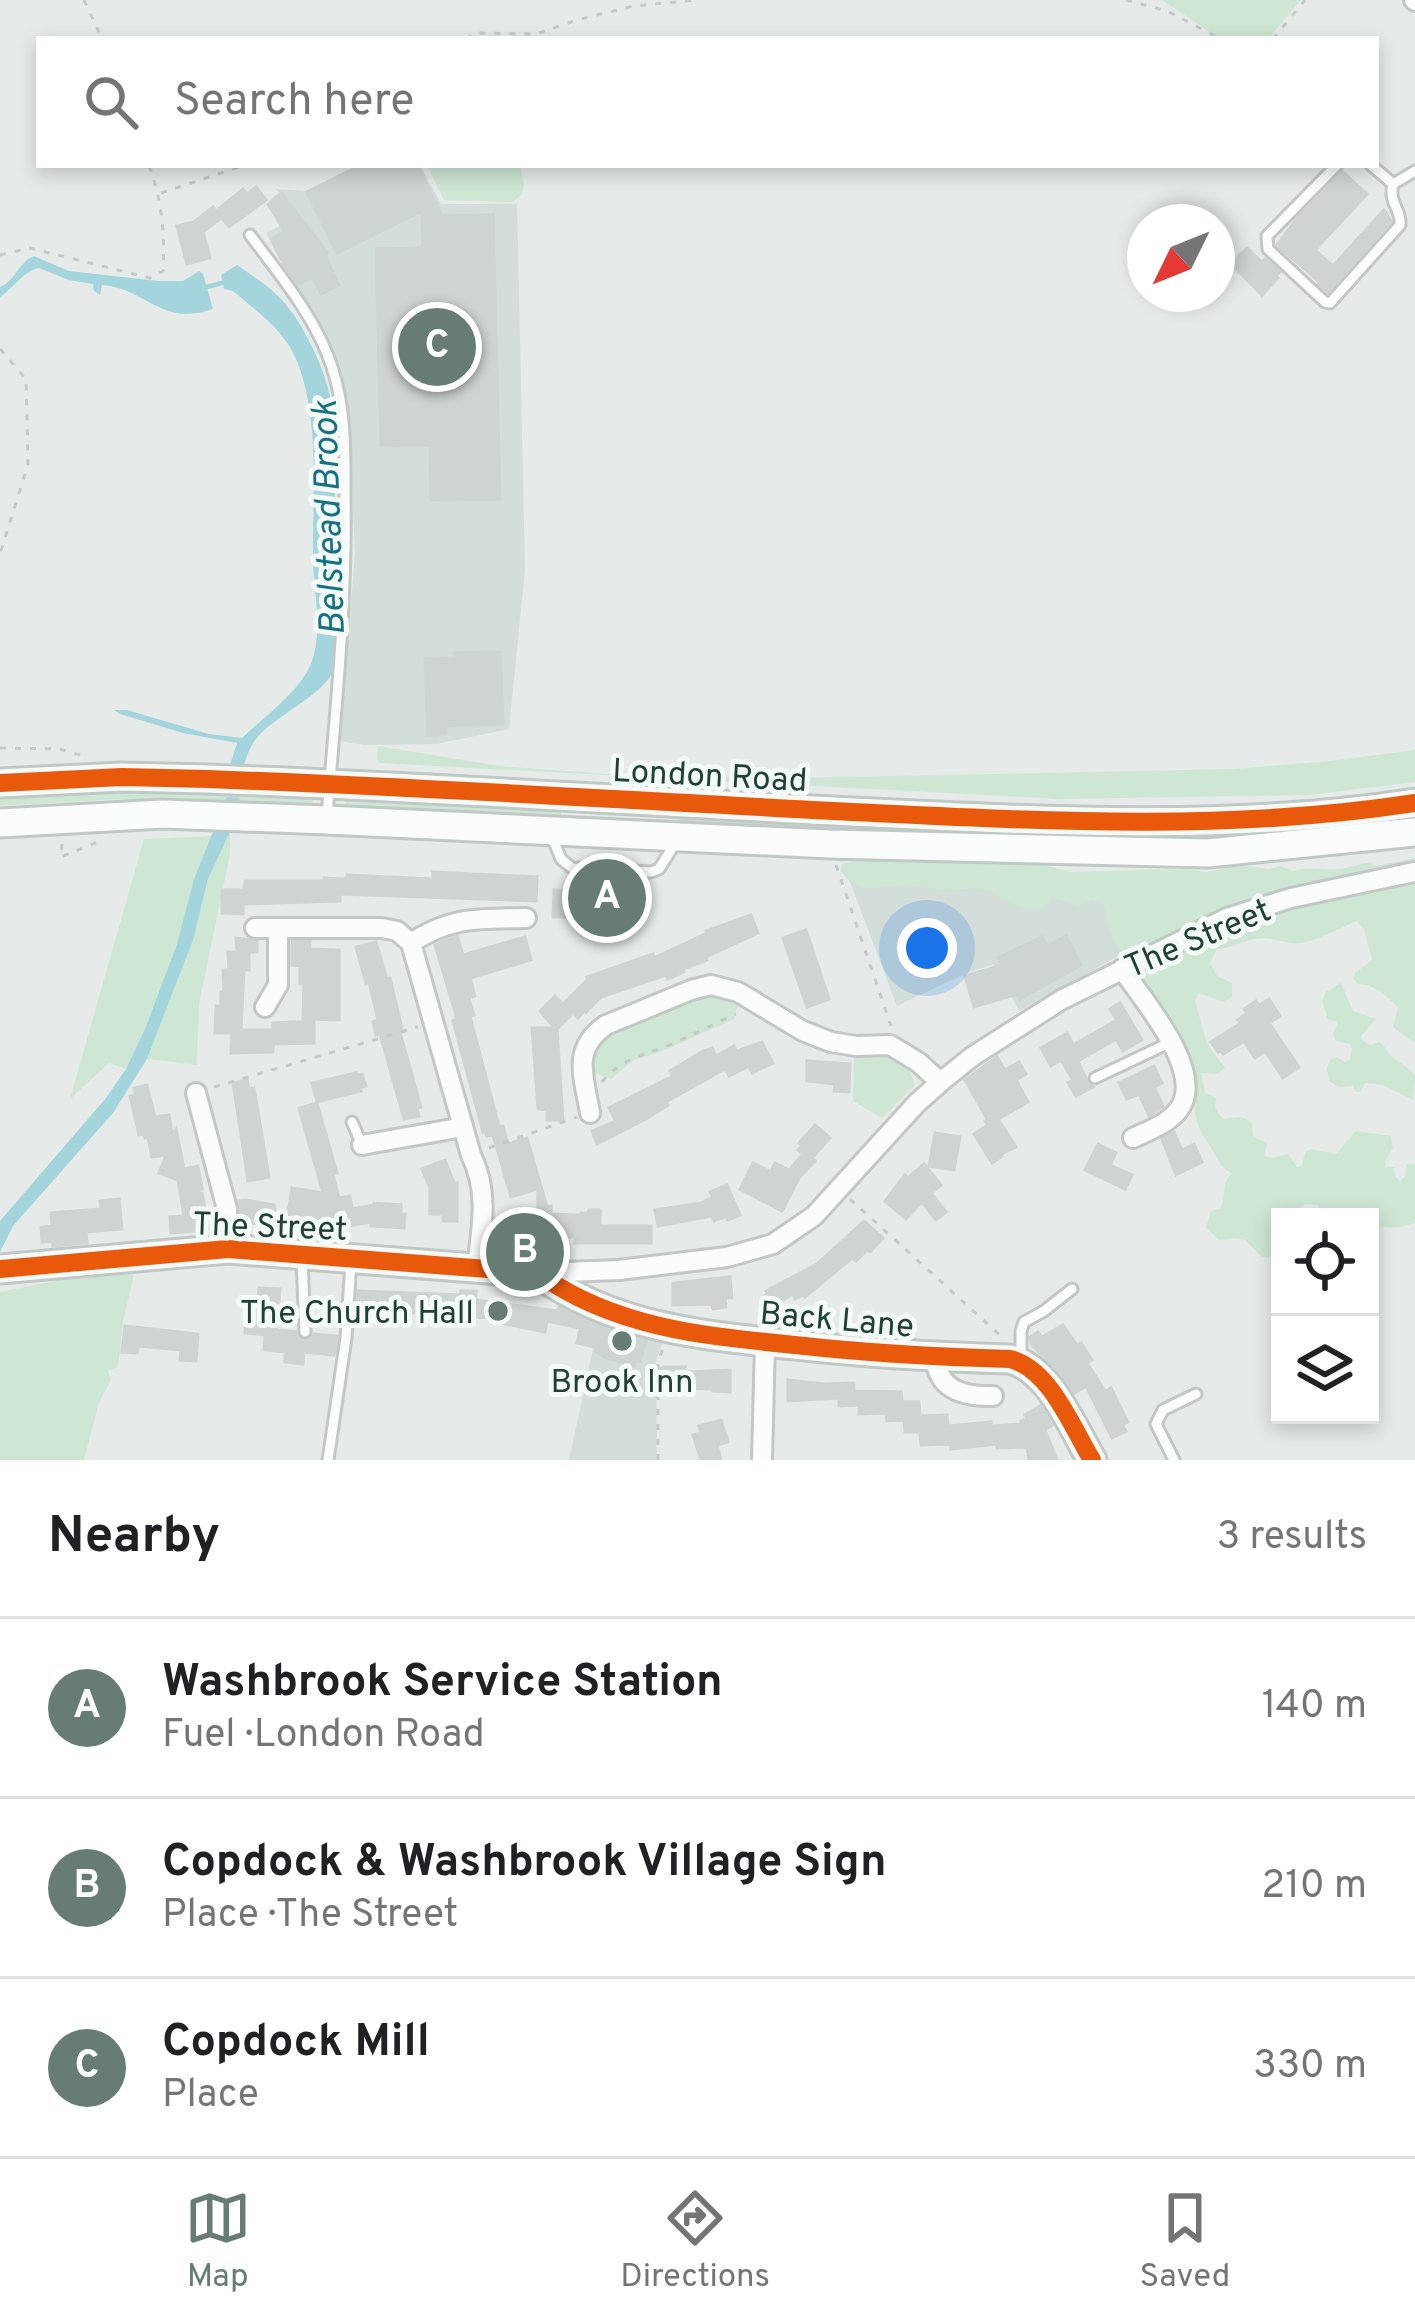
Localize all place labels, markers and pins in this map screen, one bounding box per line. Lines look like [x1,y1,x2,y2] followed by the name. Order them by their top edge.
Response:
[398,302,476,392] pin: C
[568,853,646,943] pin: A
[486,1207,564,1297] pin: B
[240,1294,474,1336] place label: The Church Hall
[485,1298,511,1324] marker: The Church Hall
[609,1328,635,1354] marker: Brook Inn
[550,1363,694,1405] place label: Brook Inn

